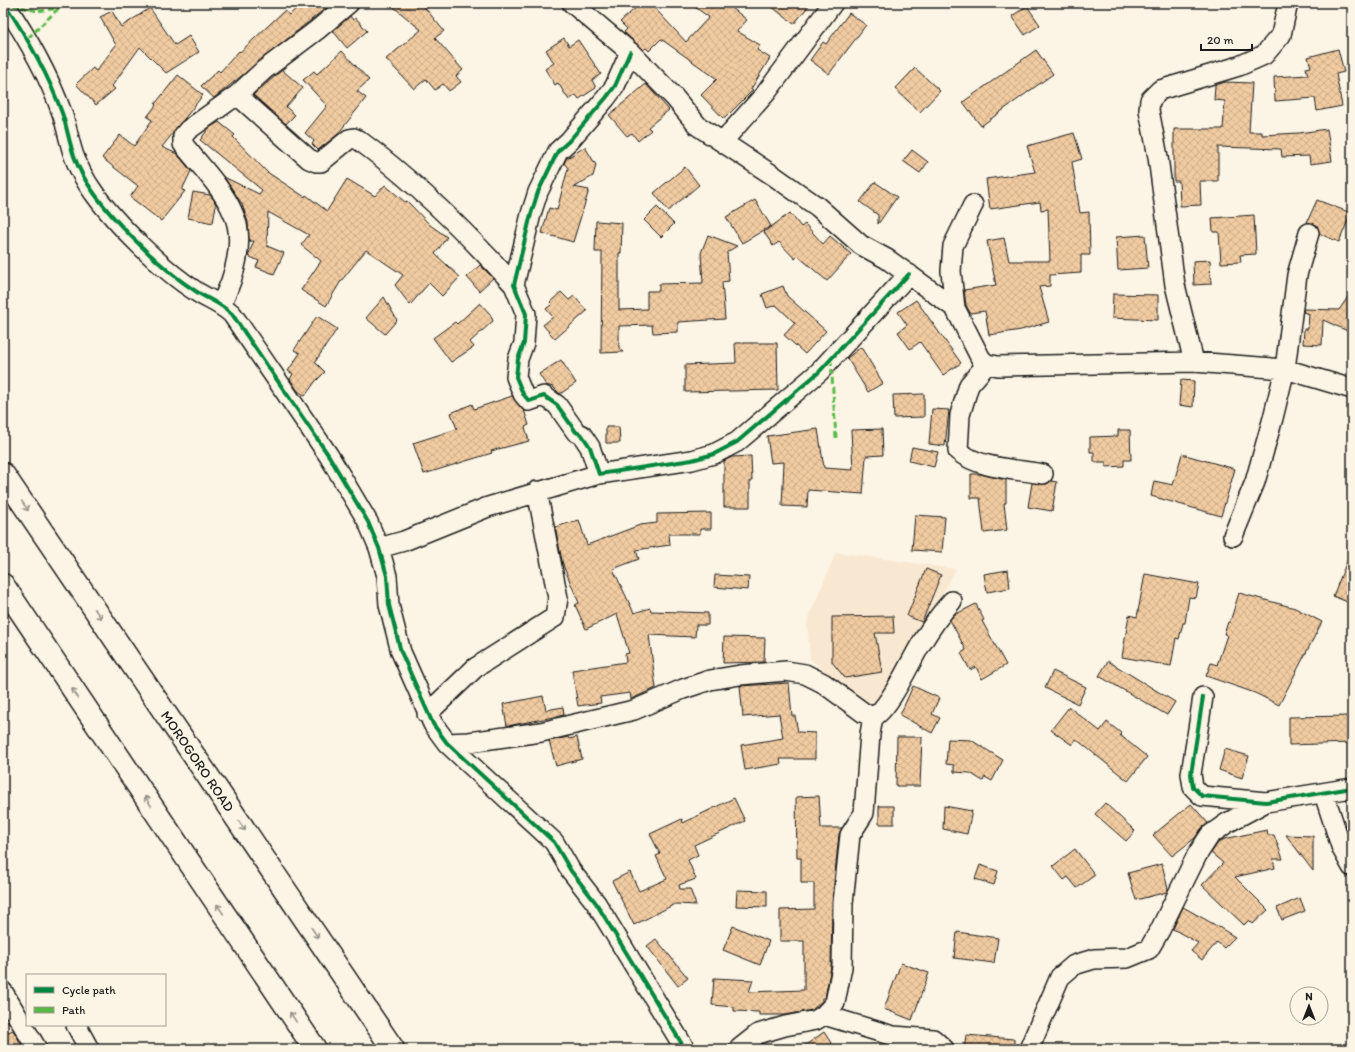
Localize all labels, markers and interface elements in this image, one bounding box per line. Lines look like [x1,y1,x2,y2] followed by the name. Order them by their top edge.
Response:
[1201,26,1252,52] scale bar
[1207,33,1234,47] text: 20 m
[21,501,29,512] one-way arrow
[94,608,102,619] one-way arrow
[71,688,79,699] one-way arrow
[157,707,238,815] street label: MOROGORO ROAD
[144,796,152,807] one-way arrow
[238,820,246,831] one-way arrow
[216,904,224,915] one-way arrow
[311,928,319,939] one-way arrow
[26,974,166,1026] legend
[62,983,116,997] text: Cycle path
[1289,986,1329,1026] north arrow
[1305,990,1313,1003] text: N
[62,1003,85,1017] text: Path
[289,1011,297,1022] one-way arrow

